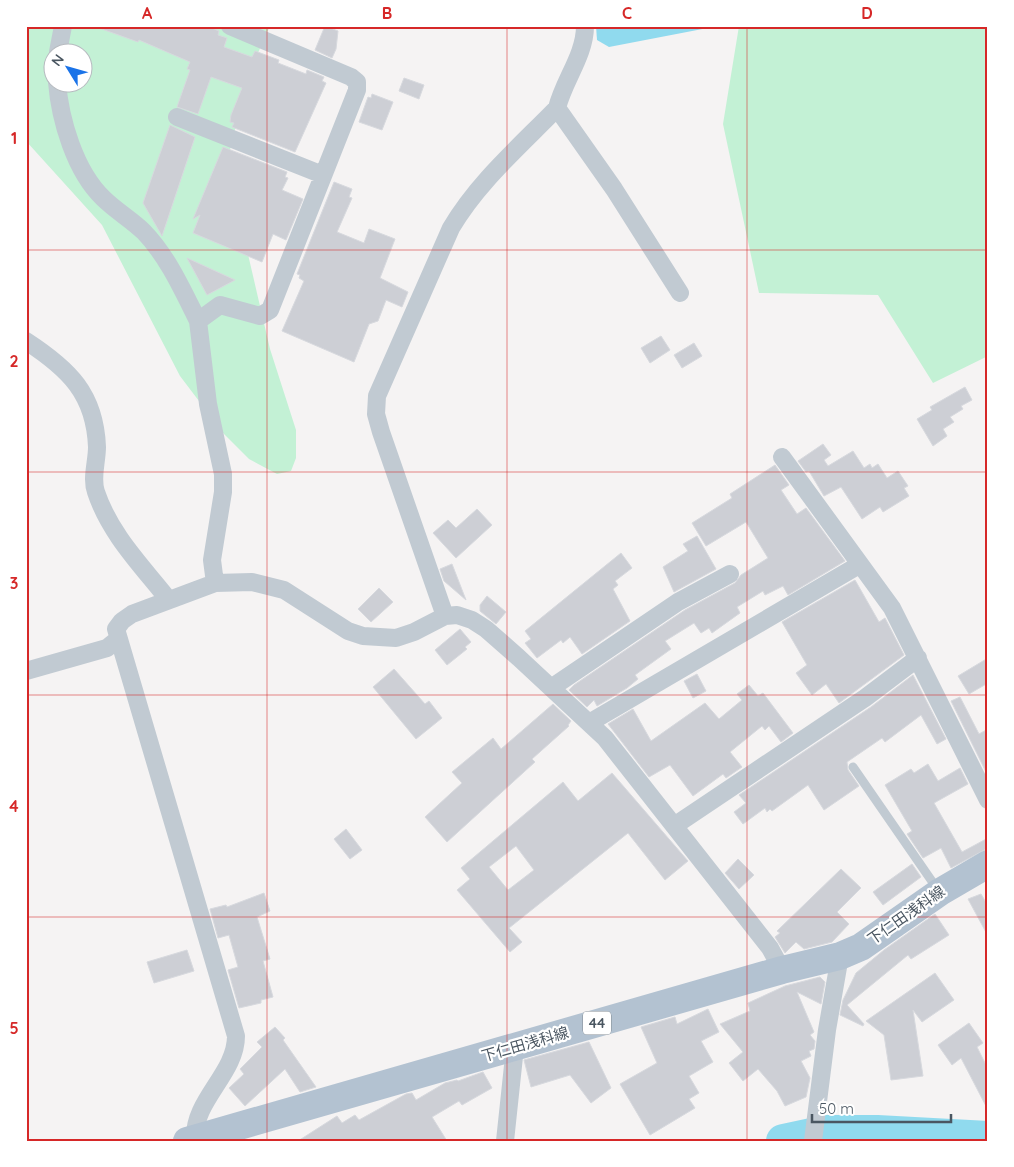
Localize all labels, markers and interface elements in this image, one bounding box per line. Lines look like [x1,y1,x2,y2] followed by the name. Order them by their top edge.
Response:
[142,3,153,23] text: A
[382,3,392,23] text: B
[622,3,632,23] text: C
[861,3,873,23] text: D
[42,42,92,92] north arrow
[47,51,68,70] text: N
[11,128,17,148] text: 1
[9,351,19,371] text: 2
[10,573,18,593] text: 3
[9,796,19,816] text: 4
[864,881,948,949] street label: 下仁田浅科線
[583,1011,611,1034] road number: 44
[9,1018,19,1038] text: 5
[479,1022,571,1066] street label: 下仁田浅科線
[812,1092,950,1124] scale bar
[819,1099,854,1118] text: 50 m

